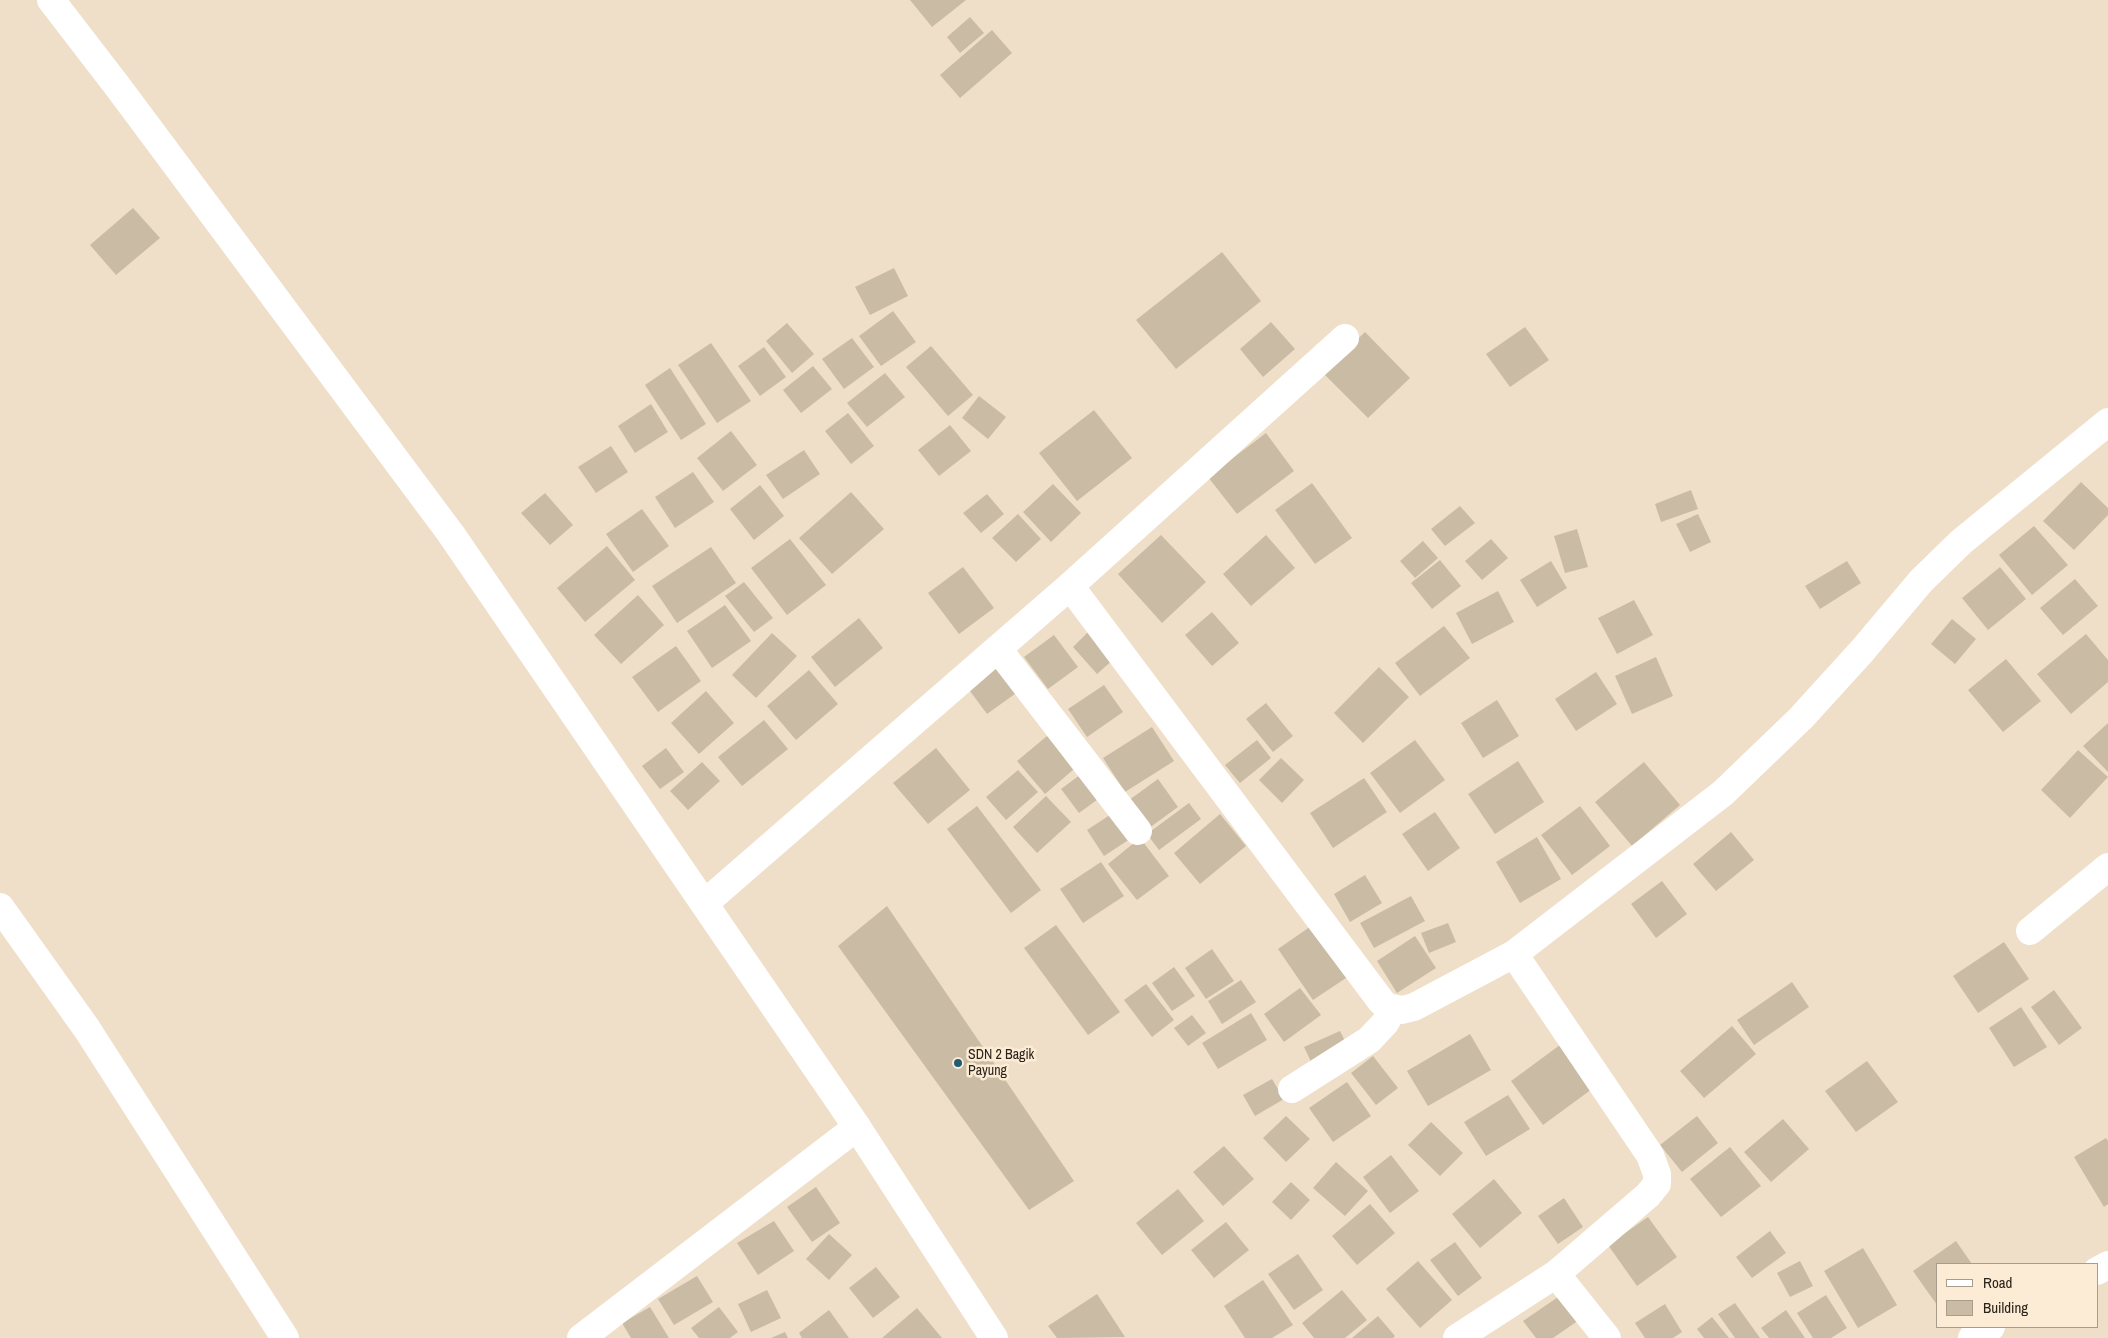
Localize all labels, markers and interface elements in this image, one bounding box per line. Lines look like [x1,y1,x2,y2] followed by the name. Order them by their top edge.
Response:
[968,1047,1034,1080] place label: SDN 2 Bagik Payung
[952,1057,964,1069] marker: SDN 2 Bagik Payung
[1936,1263,2098,1328] legend
[1983,1272,2012,1293] text: Road
[1983,1297,2028,1318] text: Building

